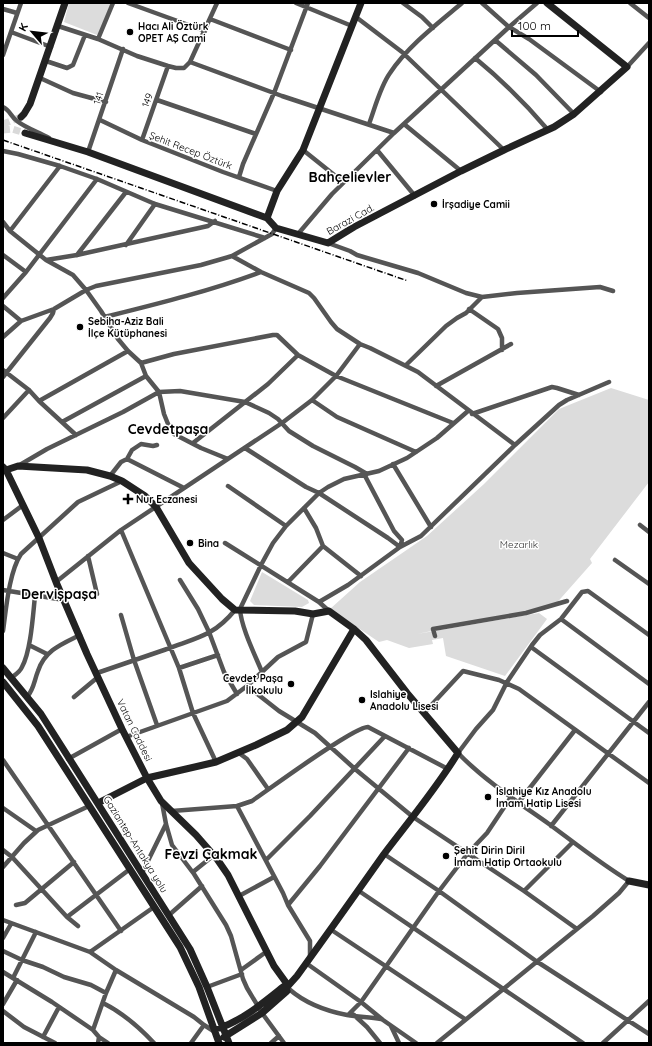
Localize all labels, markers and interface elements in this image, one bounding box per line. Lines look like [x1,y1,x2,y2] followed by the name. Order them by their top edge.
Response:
[12,12,52,52] north arrow
[512,12,578,38] scale bar
[518,18,551,33] text: 100 m
[138,19,209,45] place label: Hacı Ali Öztürk OPET AŞ Cami
[15,21,31,34] text: K
[125,27,135,37] marker: Hacı Ali Öztürk OPET AŞ Cami
[90,90,107,106] street label: 141
[139,91,156,109] street label: 149
[147,129,234,172] street label: Şehit Recep Öztürk
[309,168,391,186] district label: Bahçelievler
[442,198,510,211] place label: İrşadiye Camii
[429,199,439,209] marker: İrşadiye Camii
[324,201,377,238] street label: Barazi Cad.
[88,315,167,340] place label: Sebiha-Aziz Bali İlçe Kütüphanesi
[75,322,85,332] marker: Sebiha-Aziz Bali İlçe Kütüphanesi
[128,420,208,438] district label: Cevdetpaşa
[136,493,197,506] place label: Nur Eczanesi
[123,494,133,504] marker: Nur Eczanesi
[198,537,219,550] place label: Bina
[185,538,195,548] marker: Bina
[500,538,538,551] park label: Mezarlık
[21,585,97,603] district label: Dervişpaşa
[223,672,283,697] place label: Cevdet Paşa İlkokulu
[286,679,296,689] marker: Cevdet Paşa İlkokulu
[370,688,438,713] place label: Islahiye Anadolu Lisesi
[357,695,367,705] marker: Islahiye Anadolu Lisesi
[114,697,155,764] street label: Vatan Caddesi
[496,785,592,810] place label: Islahiye Kız Anadolu İmam Hatip Lisesi
[483,792,493,802] marker: Islahiye Kız Anadolu İmam Hatip Lisesi
[100,793,171,895] street label: Gaziantep-Antakya yolu
[454,844,562,869] place label: Şehit Dirin Diril İmam Hatip Ortaokulu
[165,845,257,863] district label: Fevzi Çakmak
[441,851,451,861] marker: Şehit Dirin Diril İmam Hatip Ortaokulu

